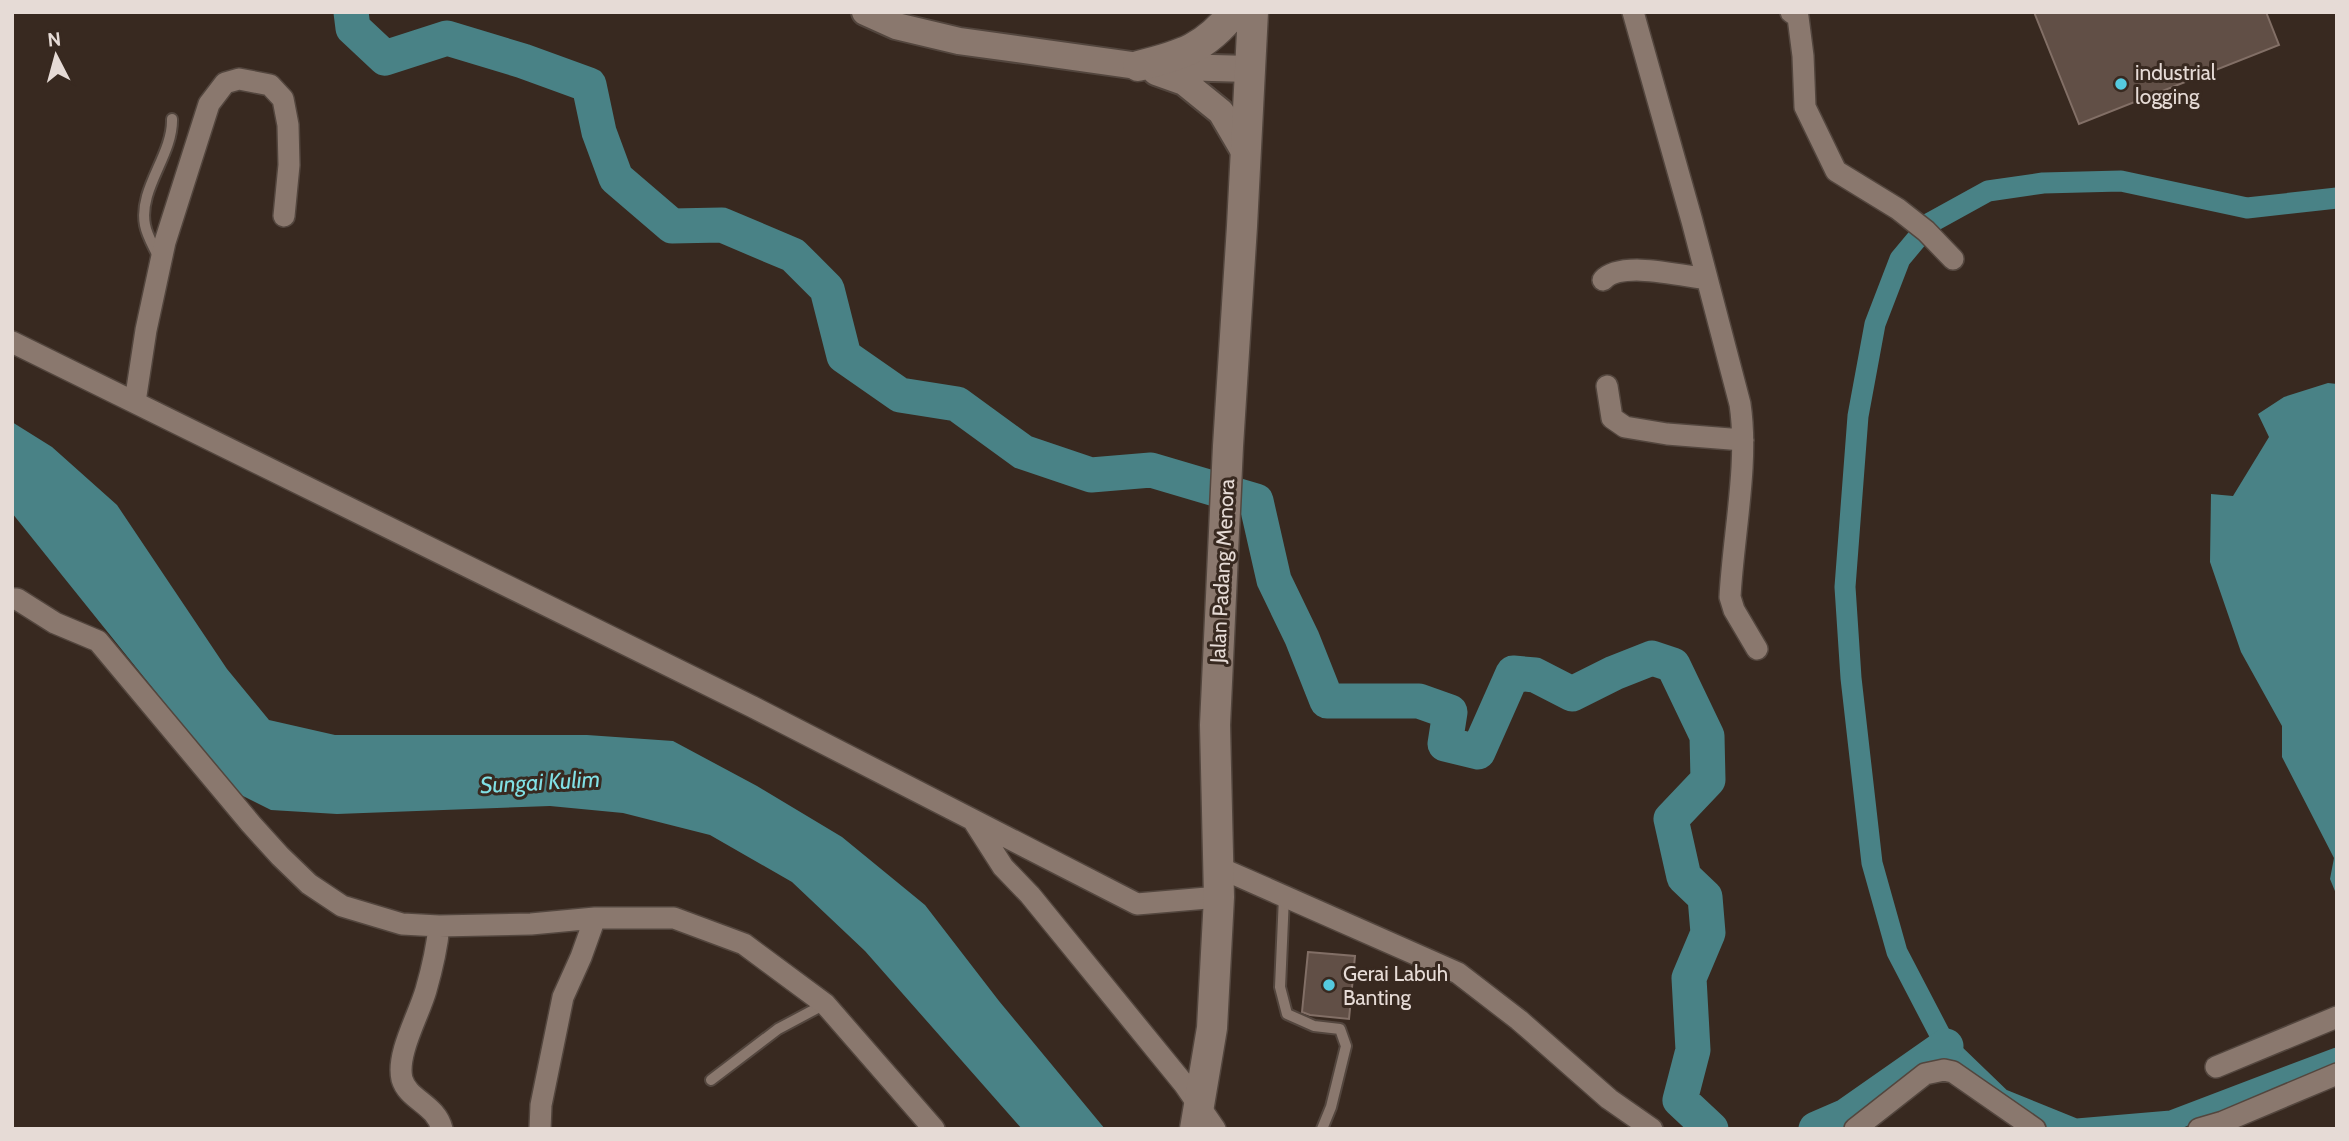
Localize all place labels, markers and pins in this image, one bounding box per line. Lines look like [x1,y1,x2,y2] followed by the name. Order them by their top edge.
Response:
[2135,60,2216,109] place label: industrial logging
[2113,76,2129,92] marker: industrial logging
[1343,961,1448,1010] place label: Gerai Labuh Banting
[1321,977,1337,993] marker: Gerai Labuh Banting

